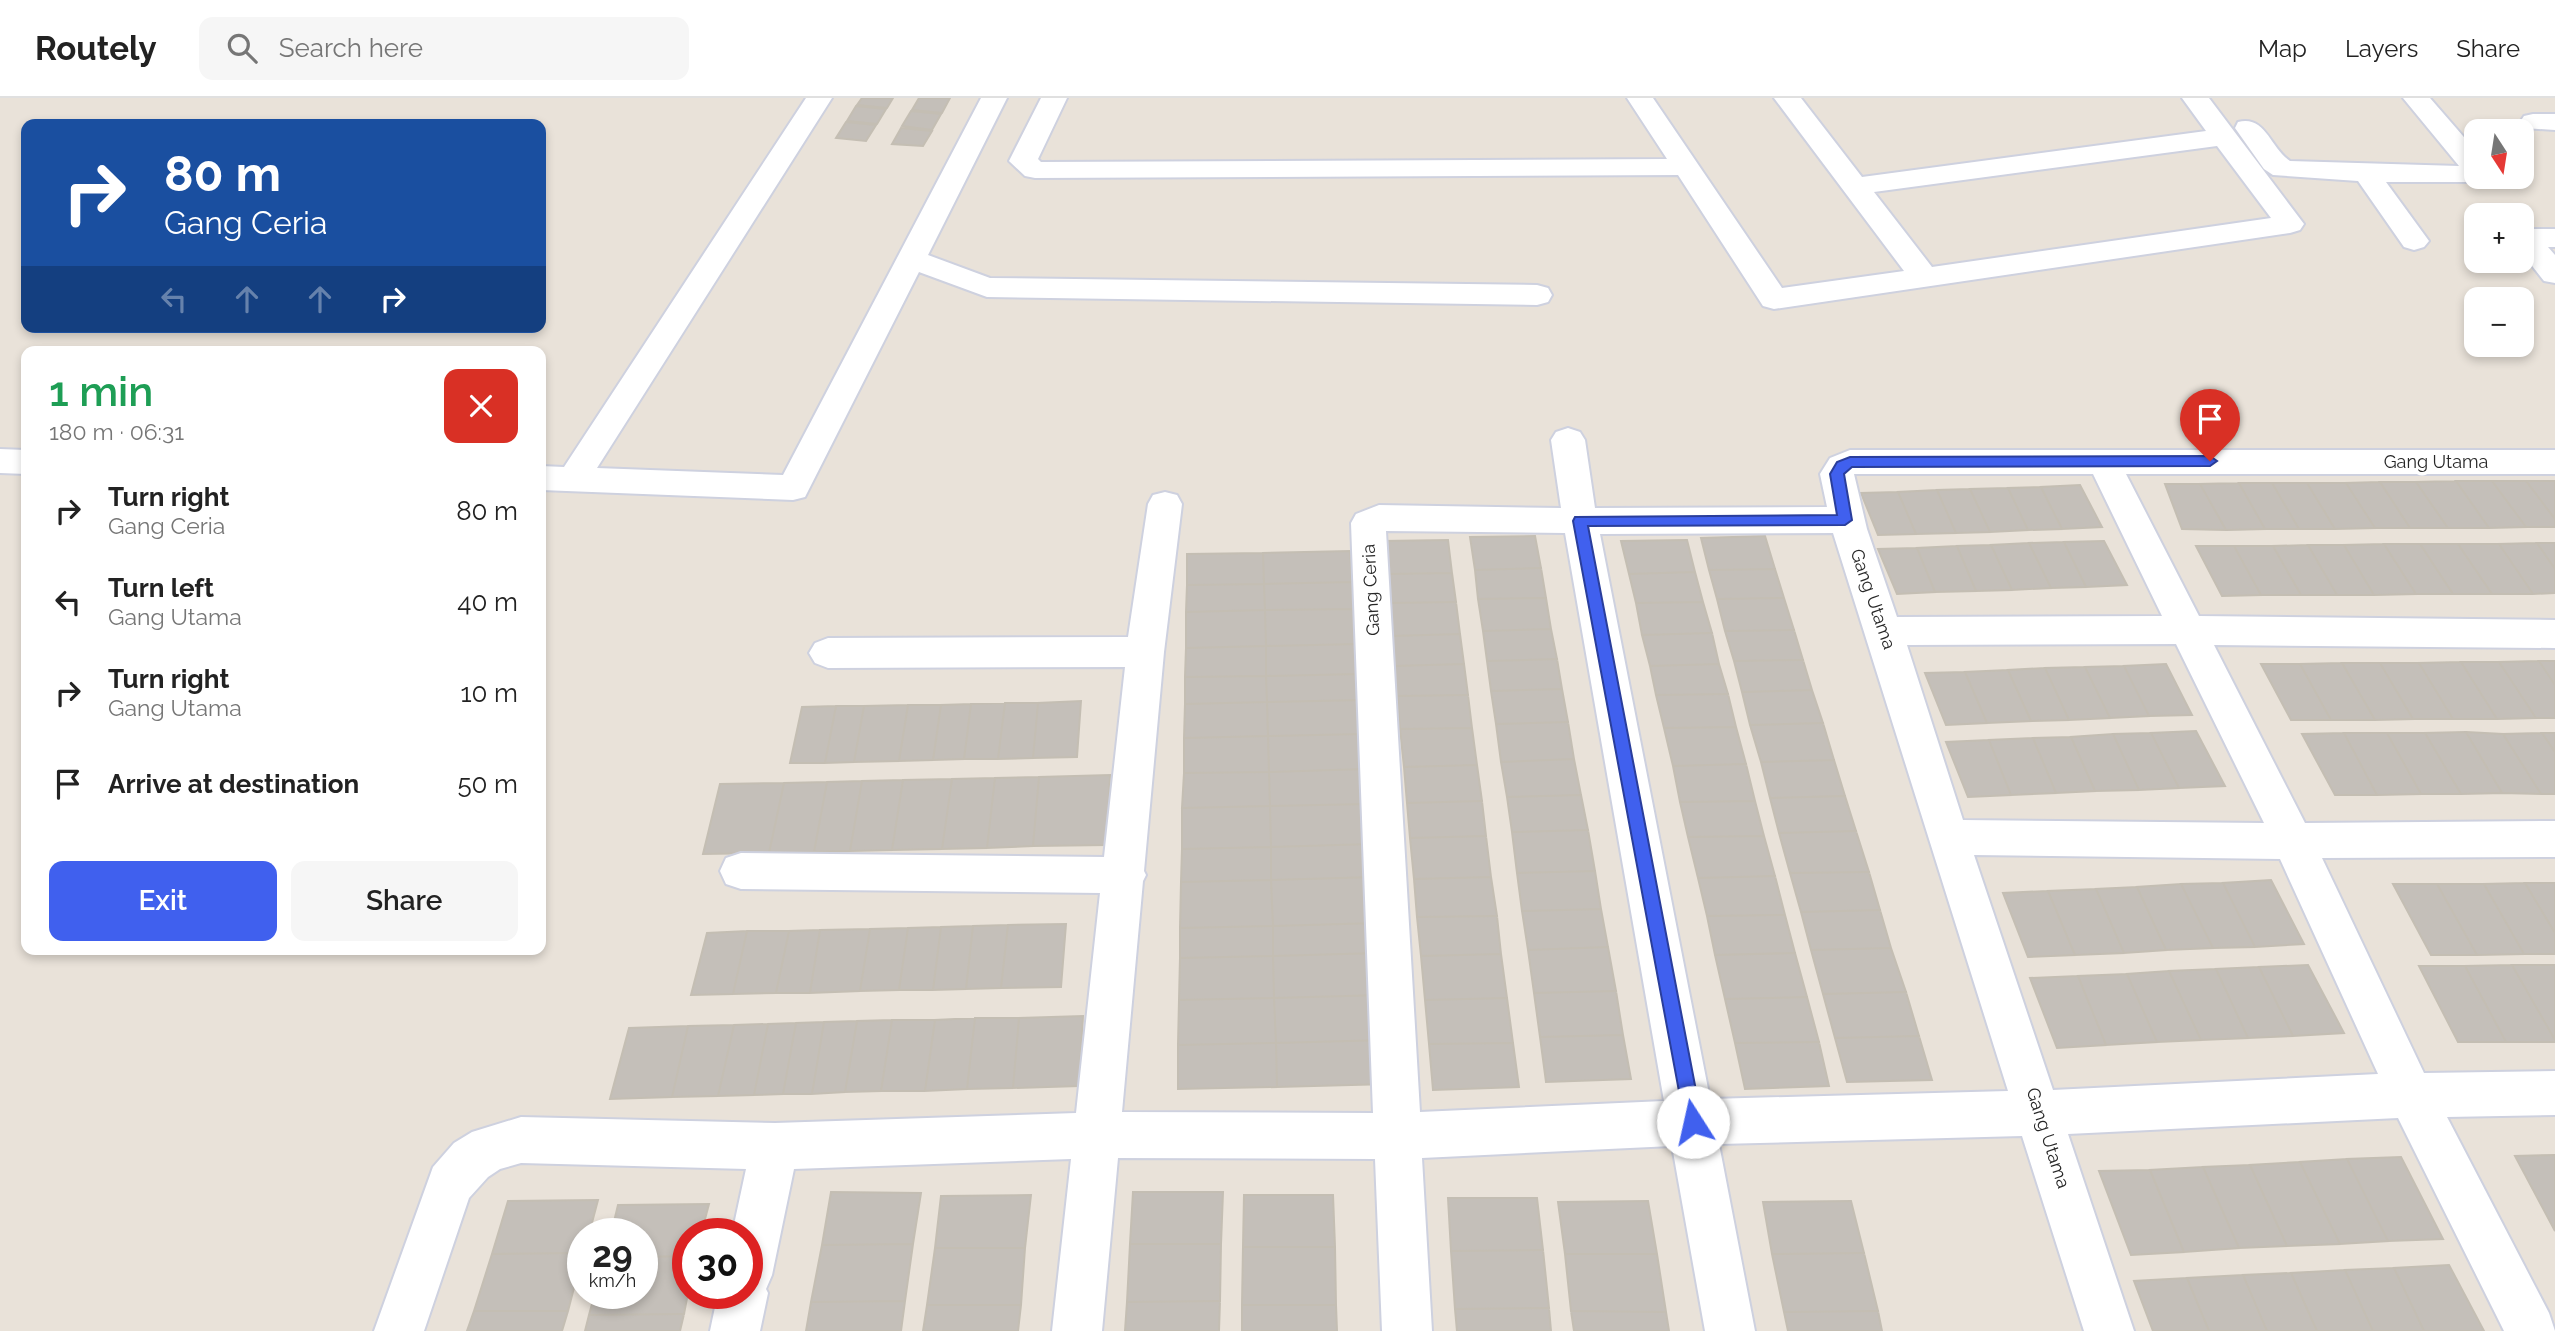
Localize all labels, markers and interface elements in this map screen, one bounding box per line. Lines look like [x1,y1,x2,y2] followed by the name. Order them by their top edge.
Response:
[199,17,689,80] search box
[35,29,157,68] text: Routely
[223,29,261,67] icon: search
[279,33,423,63] text: Search here
[2258,34,2307,63] text: Map
[2345,34,2418,63] text: Layers
[2456,34,2520,63] text: Share
[2464,119,2534,189] north arrow
[2464,119,2534,357] map controls
[164,145,281,202] text: 80 m
[49,147,140,238] icon: right
[2464,203,2534,273] button: +
[164,204,327,241] text: Gang Ceria
[155,280,193,318] icon: left
[228,280,266,318] icon: ahead
[301,280,339,318] icon: ahead
[374,280,412,318] icon: right
[2464,287,2534,357] button: −
[49,367,153,416] text: 1 min
[444,369,518,443] button: close
[2180,389,2240,461] pin
[2191,400,2229,438] icon: arrive
[49,418,184,445] text: 180 m · 06:31
[2384,451,2488,472] street label: Gang Utama
[108,482,229,512] text: Turn right
[49,492,87,530] icon: right
[456,496,518,526] text: 80 m
[108,512,225,539] text: Gang Ceria
[1358,544,1383,636] street label: Gang Ceria
[1847,546,1900,652] street label: Gang Utama
[108,573,214,603] text: Turn left
[49,583,87,621] icon: left
[457,587,518,617] text: 40 m
[108,603,242,630] text: Gang Utama
[108,664,229,694] text: Turn right
[49,674,87,712] icon: right
[460,678,518,708] text: 10 m
[108,694,242,721] text: Gang Utama
[49,765,87,803] icon: arrive
[108,769,359,799] text: Arrive at destination
[457,769,518,799] text: 50 m
[49,861,277,941] button: Exit
[291,861,518,941] button: Share
[1656,1085,1730,1159] position arrow
[2022,1085,2075,1191] street label: Gang Utama
[672,1218,763,1309] speed limit sign: 30
[592,1234,633,1275] text: 29
[589,1270,636,1291] text: km/h

